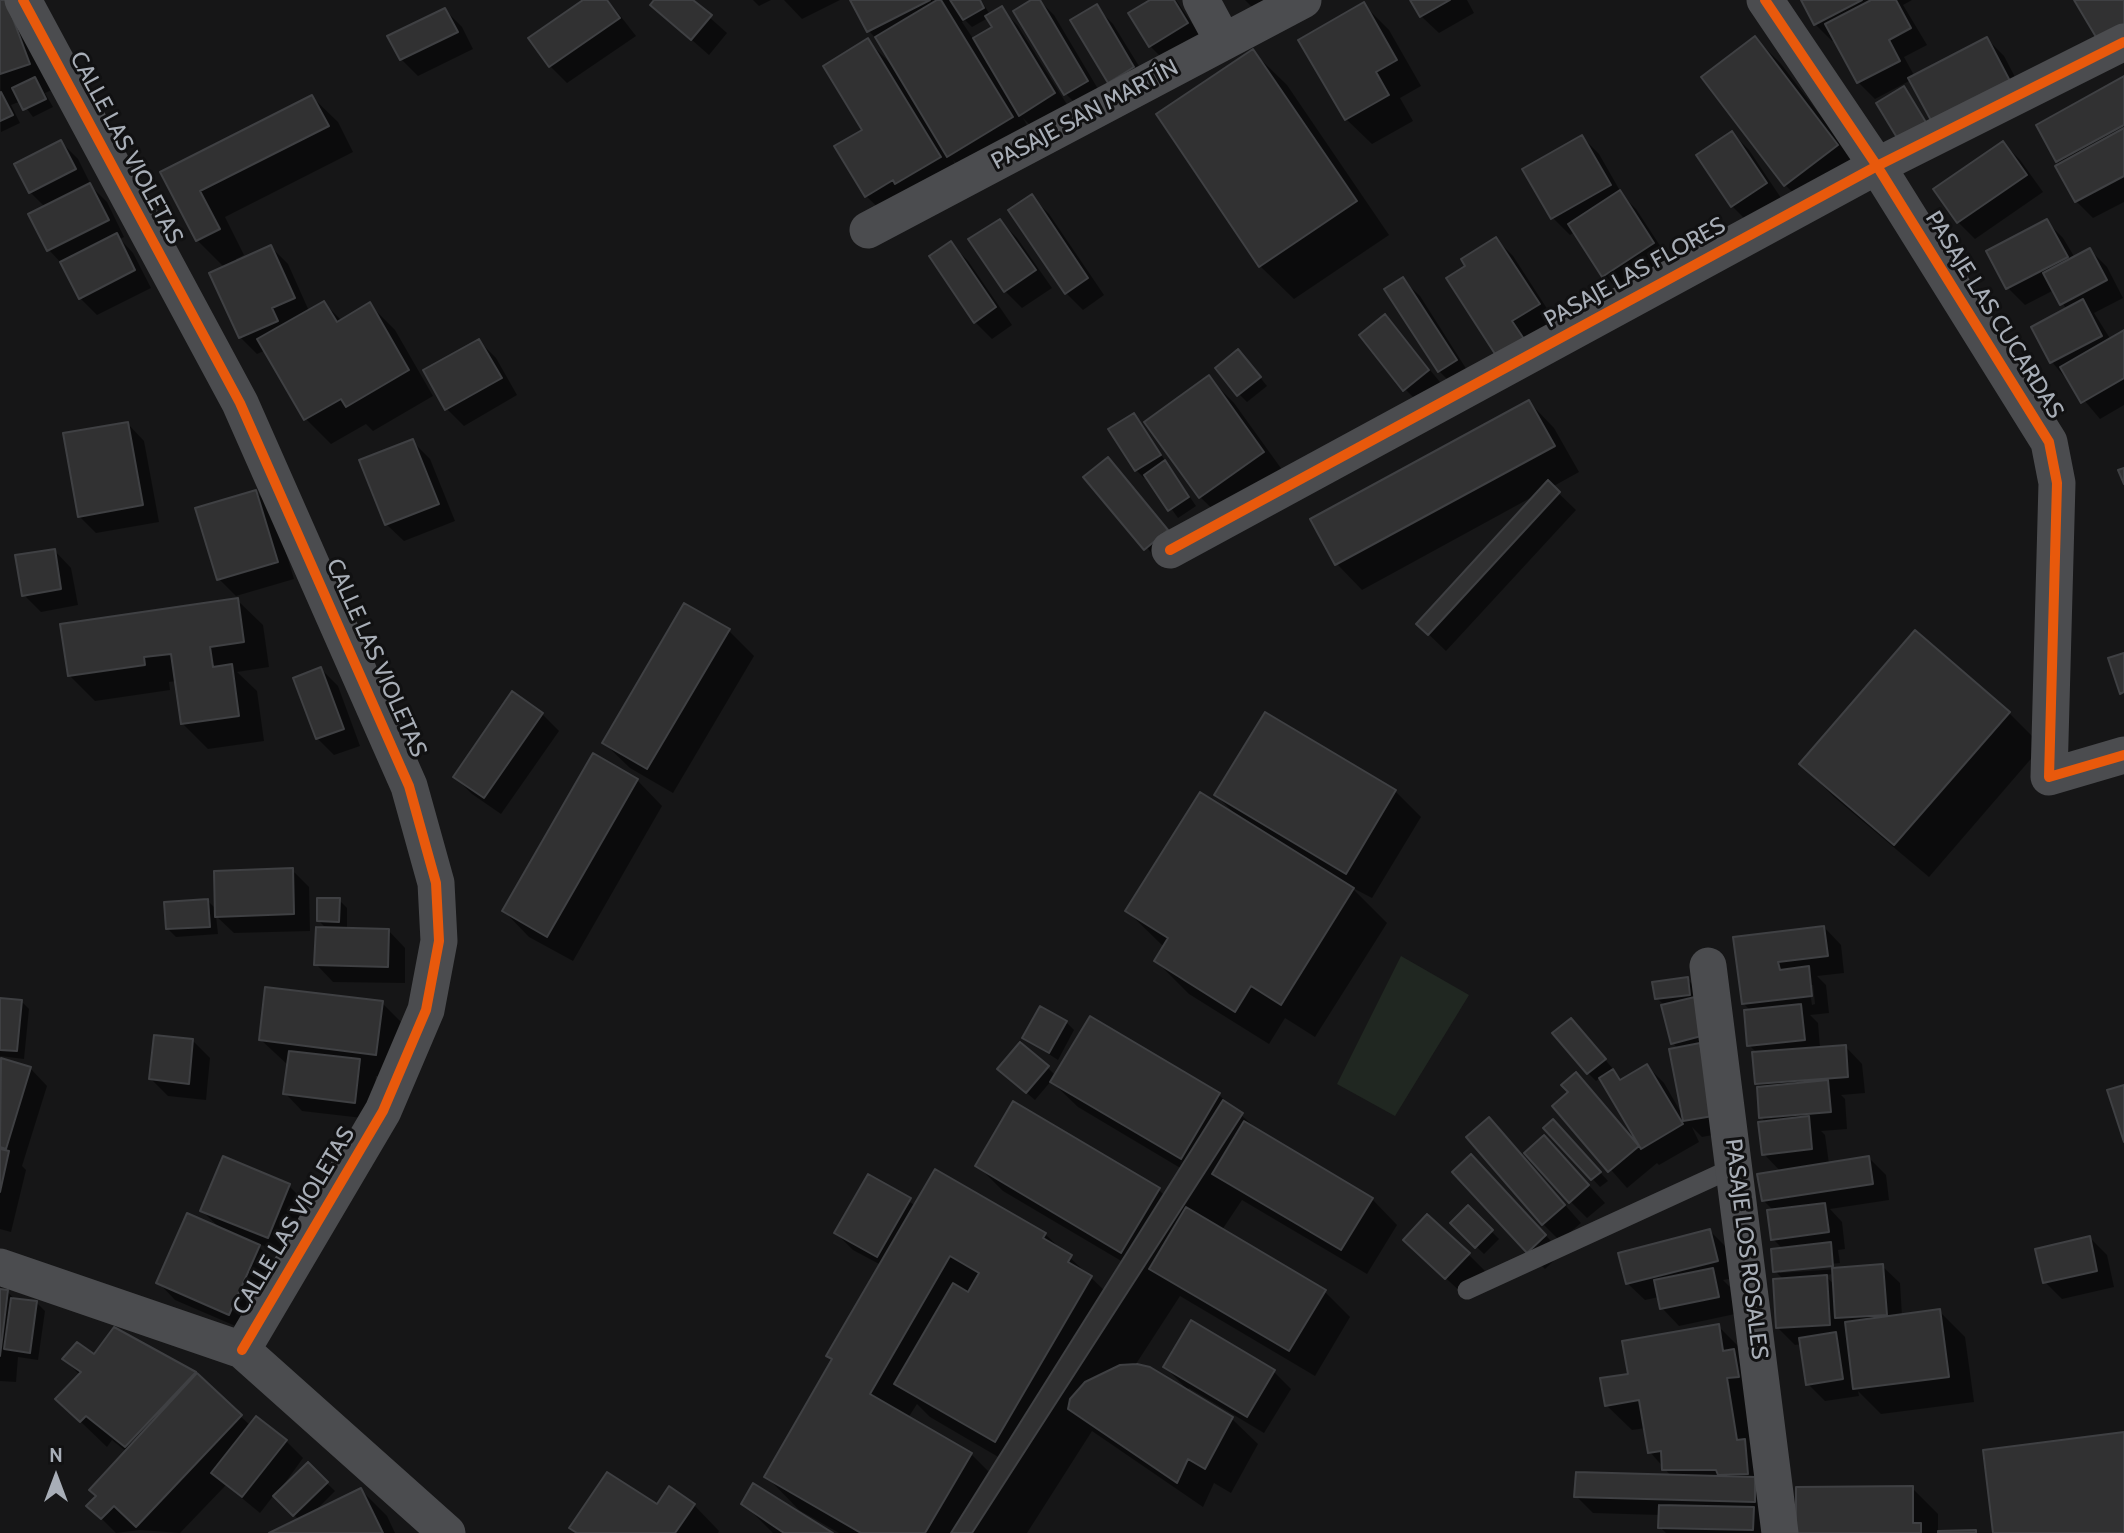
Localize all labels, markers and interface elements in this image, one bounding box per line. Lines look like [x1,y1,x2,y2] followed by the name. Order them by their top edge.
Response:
[64,47,188,249] street label: CALLE LAS VIOLETAS
[987,54,1183,176] street label: PASAJE SAN MARTÍN
[1919,206,2069,424] street label: PASAJE LAS CUCARDAS
[1540,212,1730,334] street label: PASAJE LAS FLORES
[320,555,432,761] street label: CALLE LAS VIOLETAS
[227,1122,361,1320] street label: CALLE LAS VIOLETAS
[1719,1137,1773,1361] street label: PASAJE LOS ROSALES
[21,1442,91,1512] north arrow
[49,1444,63,1467] text: N

